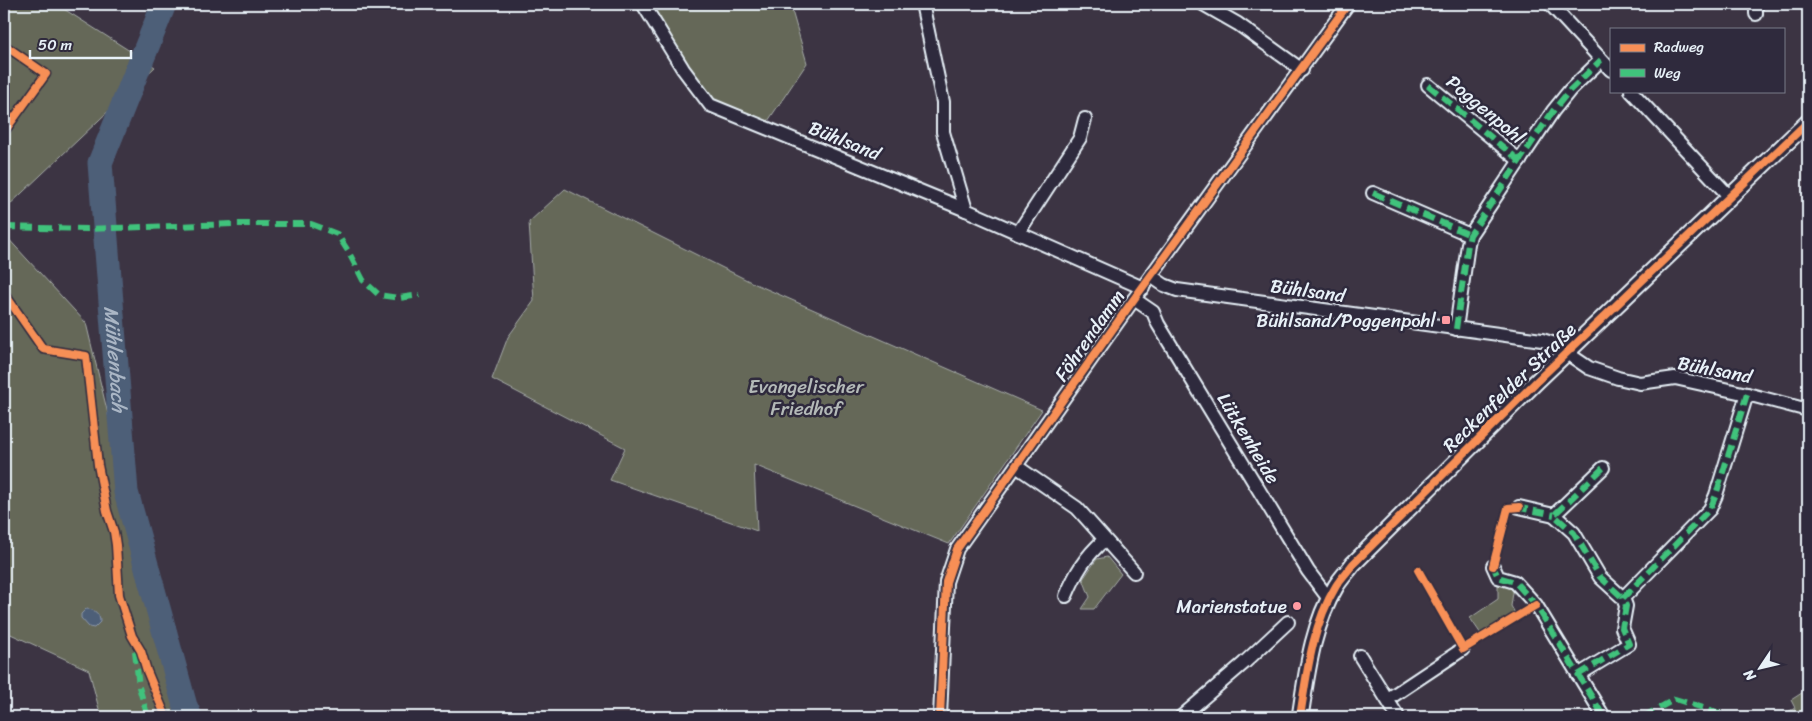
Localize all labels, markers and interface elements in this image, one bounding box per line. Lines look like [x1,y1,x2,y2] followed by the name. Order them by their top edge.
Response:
[30,28,131,60] scale bar
[1610,28,1784,92] legend
[38,32,73,58] text: 50 m
[1654,34,1704,60] text: Radweg
[1654,60,1681,86] text: Weg
[1439,66,1533,153] street label: Poggenpohl
[804,111,887,170] street label: Bühlsand
[1268,269,1348,312] street label: Bühlsand
[1045,282,1133,388] street label: Föhrendamm
[1256,304,1437,337] place label: Bühlsand/Poggenpohl
[93,305,137,415] water label: Mühlenbach
[1434,314,1584,460] street label: Reckenfelder Straße
[1440,314,1452,326] marker: Bühlsand/Poggenpohl
[1675,346,1756,393] street label: Bühlsand
[749,370,865,425] park label: Evangelischer Friedhof
[1208,386,1289,491] street label: Lütkenheide
[1176,590,1287,623] place label: Marienstatue
[1291,600,1303,612] marker: Marienstatue
[1734,644,1784,694] north arrow
[1737,664,1763,687] text: N

